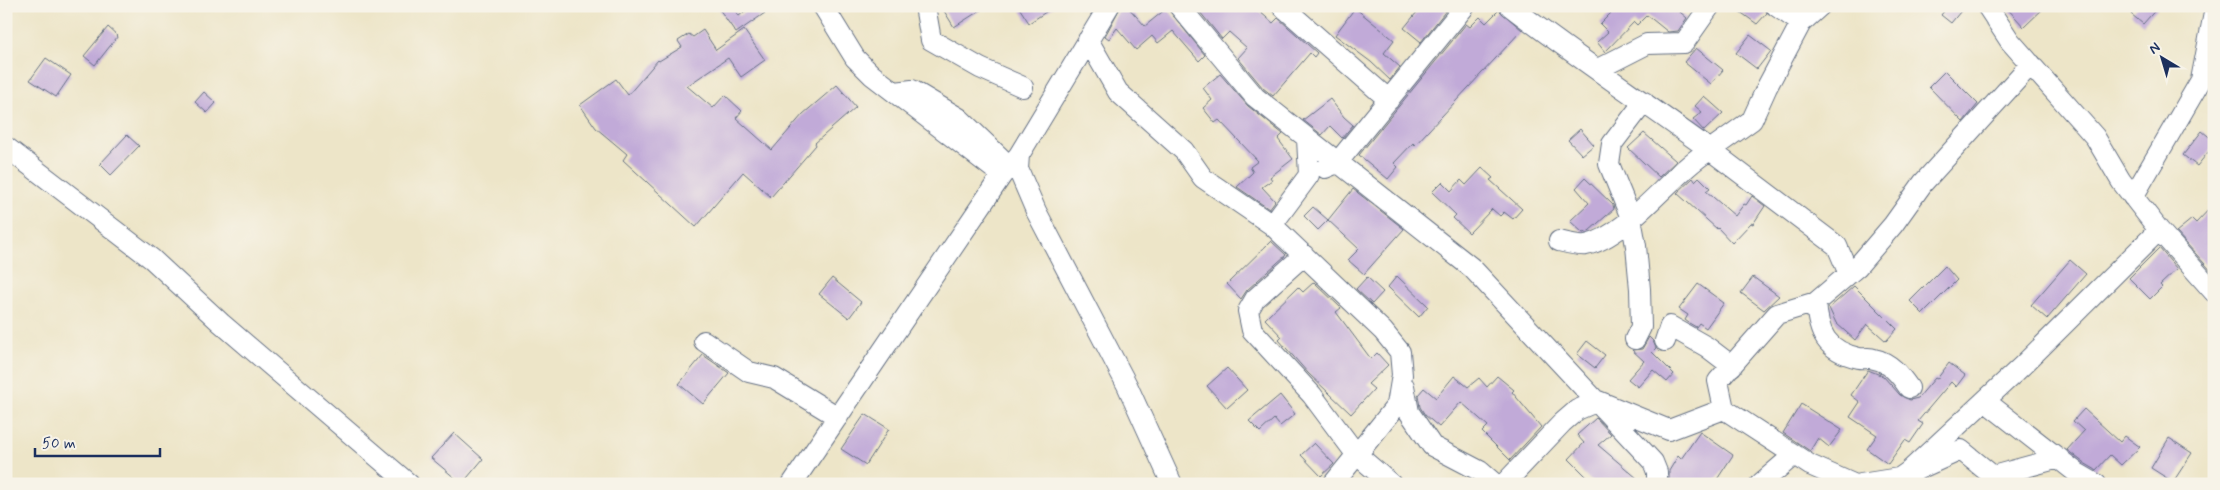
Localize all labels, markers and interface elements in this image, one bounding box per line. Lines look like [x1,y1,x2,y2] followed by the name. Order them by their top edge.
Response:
[2138,32,2188,82] north arrow
[2145,39,2164,59] text: N
[35,425,160,457] scale bar
[42,434,76,454] text: 50 m

